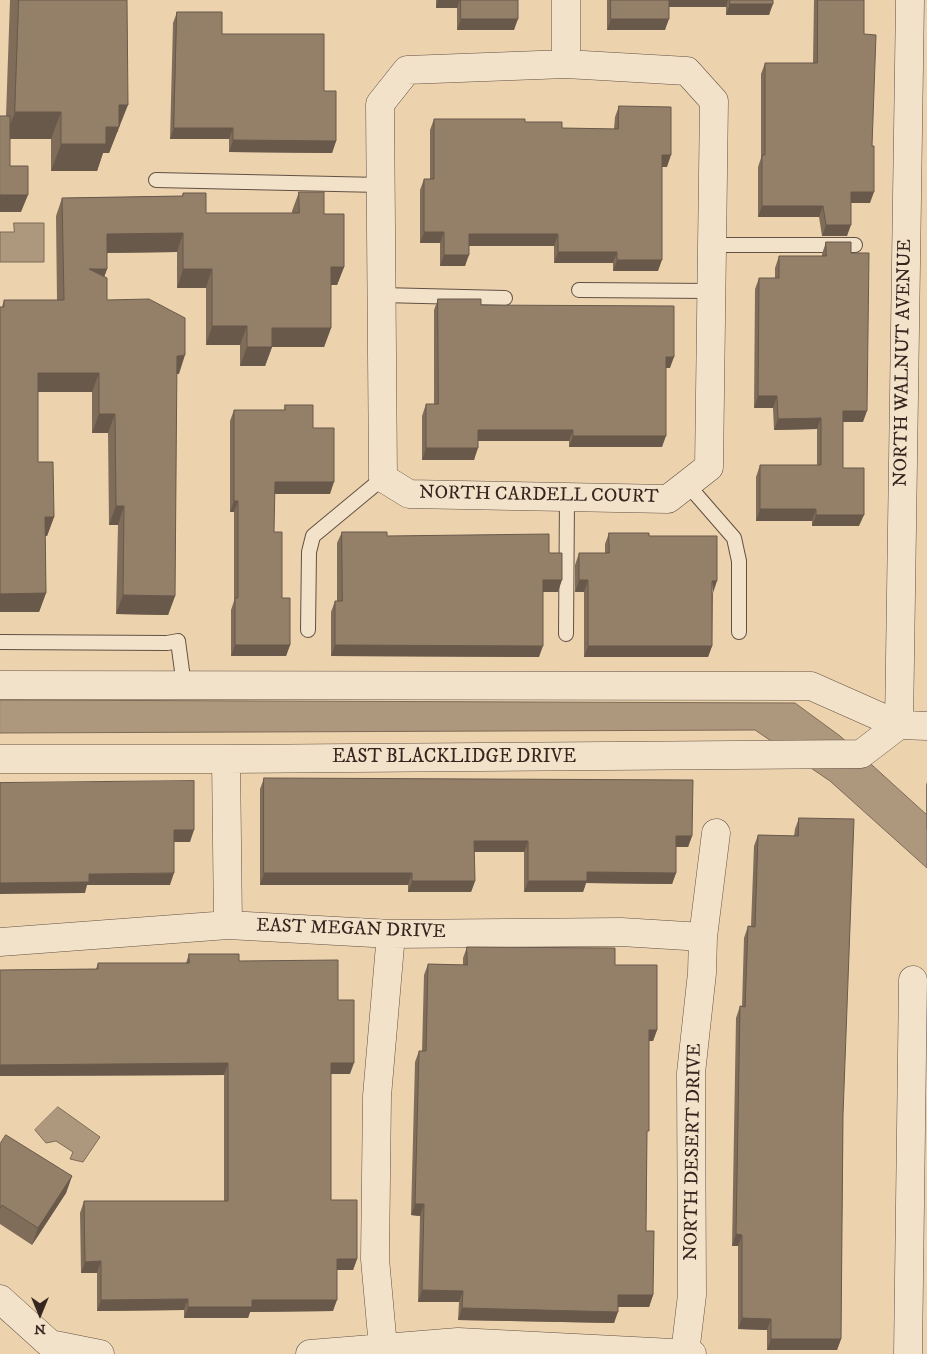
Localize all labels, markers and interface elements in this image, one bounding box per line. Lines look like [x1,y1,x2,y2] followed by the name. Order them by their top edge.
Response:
[890,239,918,487] street label: NORTH WALNUT AVENUE
[419,483,659,509] street label: NORTH CARDELL COURT
[332,747,576,769] street label: EAST BLACKLIDGE DRIVE
[256,915,446,945] street label: EAST MEGAN DRIVE
[681,1043,707,1261] street label: NORTH DESERT DRIVE
[15,1289,65,1339] north arrow
[34,1320,46,1338] text: N

